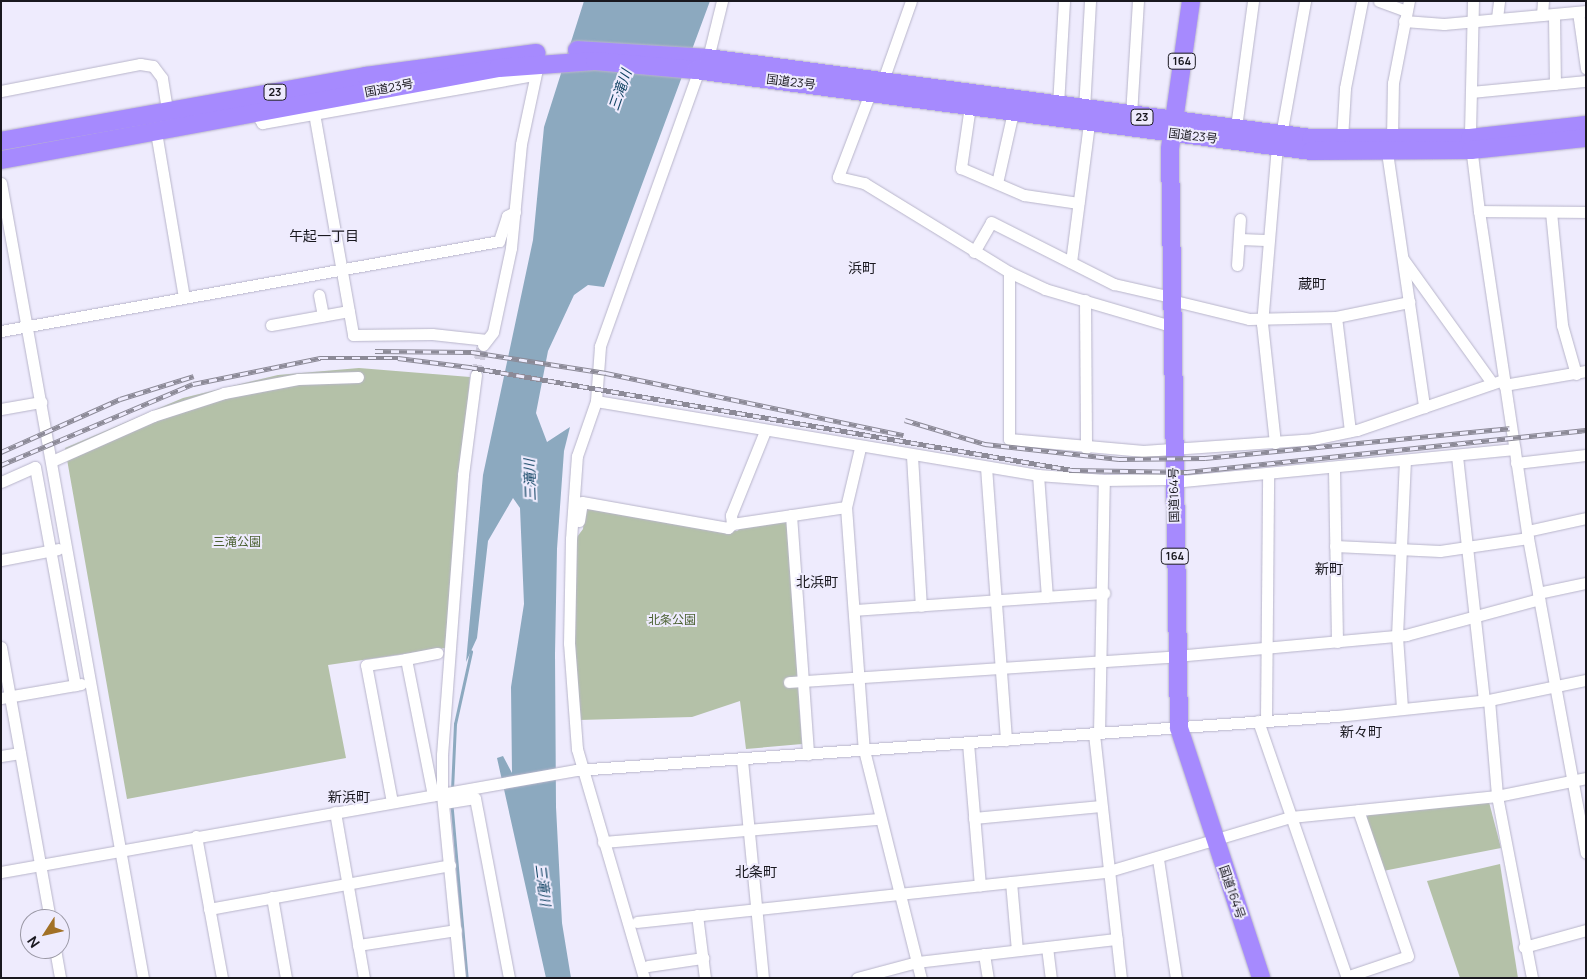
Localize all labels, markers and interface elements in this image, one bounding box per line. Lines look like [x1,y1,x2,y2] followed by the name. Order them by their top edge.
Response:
[1167,52,1197,70] road number: 164
[605,67,635,113] water label: 三滝川
[766,72,816,92] street label: 国道23号
[363,76,415,100] street label: 国道23号
[262,84,288,100] road number: 23
[1130,108,1154,125] road number: 23
[1168,126,1218,146] street label: 国道23号
[289,228,359,244] district label: 午起一丁目
[848,260,876,276] district label: 浜町
[1298,276,1326,292] district label: 蔵町
[521,459,539,501] water label: 三滝川
[1166,467,1182,523] street label: 国道164号
[213,535,261,549] park label: 三滝公園
[1160,548,1190,564] road number: 164
[1315,561,1343,577] district label: 新町
[796,574,838,590] district label: 北浜町
[648,613,696,627] park label: 北条公園
[1340,724,1382,740] district label: 新々町
[328,789,370,805] district label: 新浜町
[532,863,554,907] water label: 三滝川
[735,864,777,880] district label: 北条町
[1216,864,1248,920] street label: 国道164号
[20,909,70,959] north arrow
[22,933,44,952] text: N

